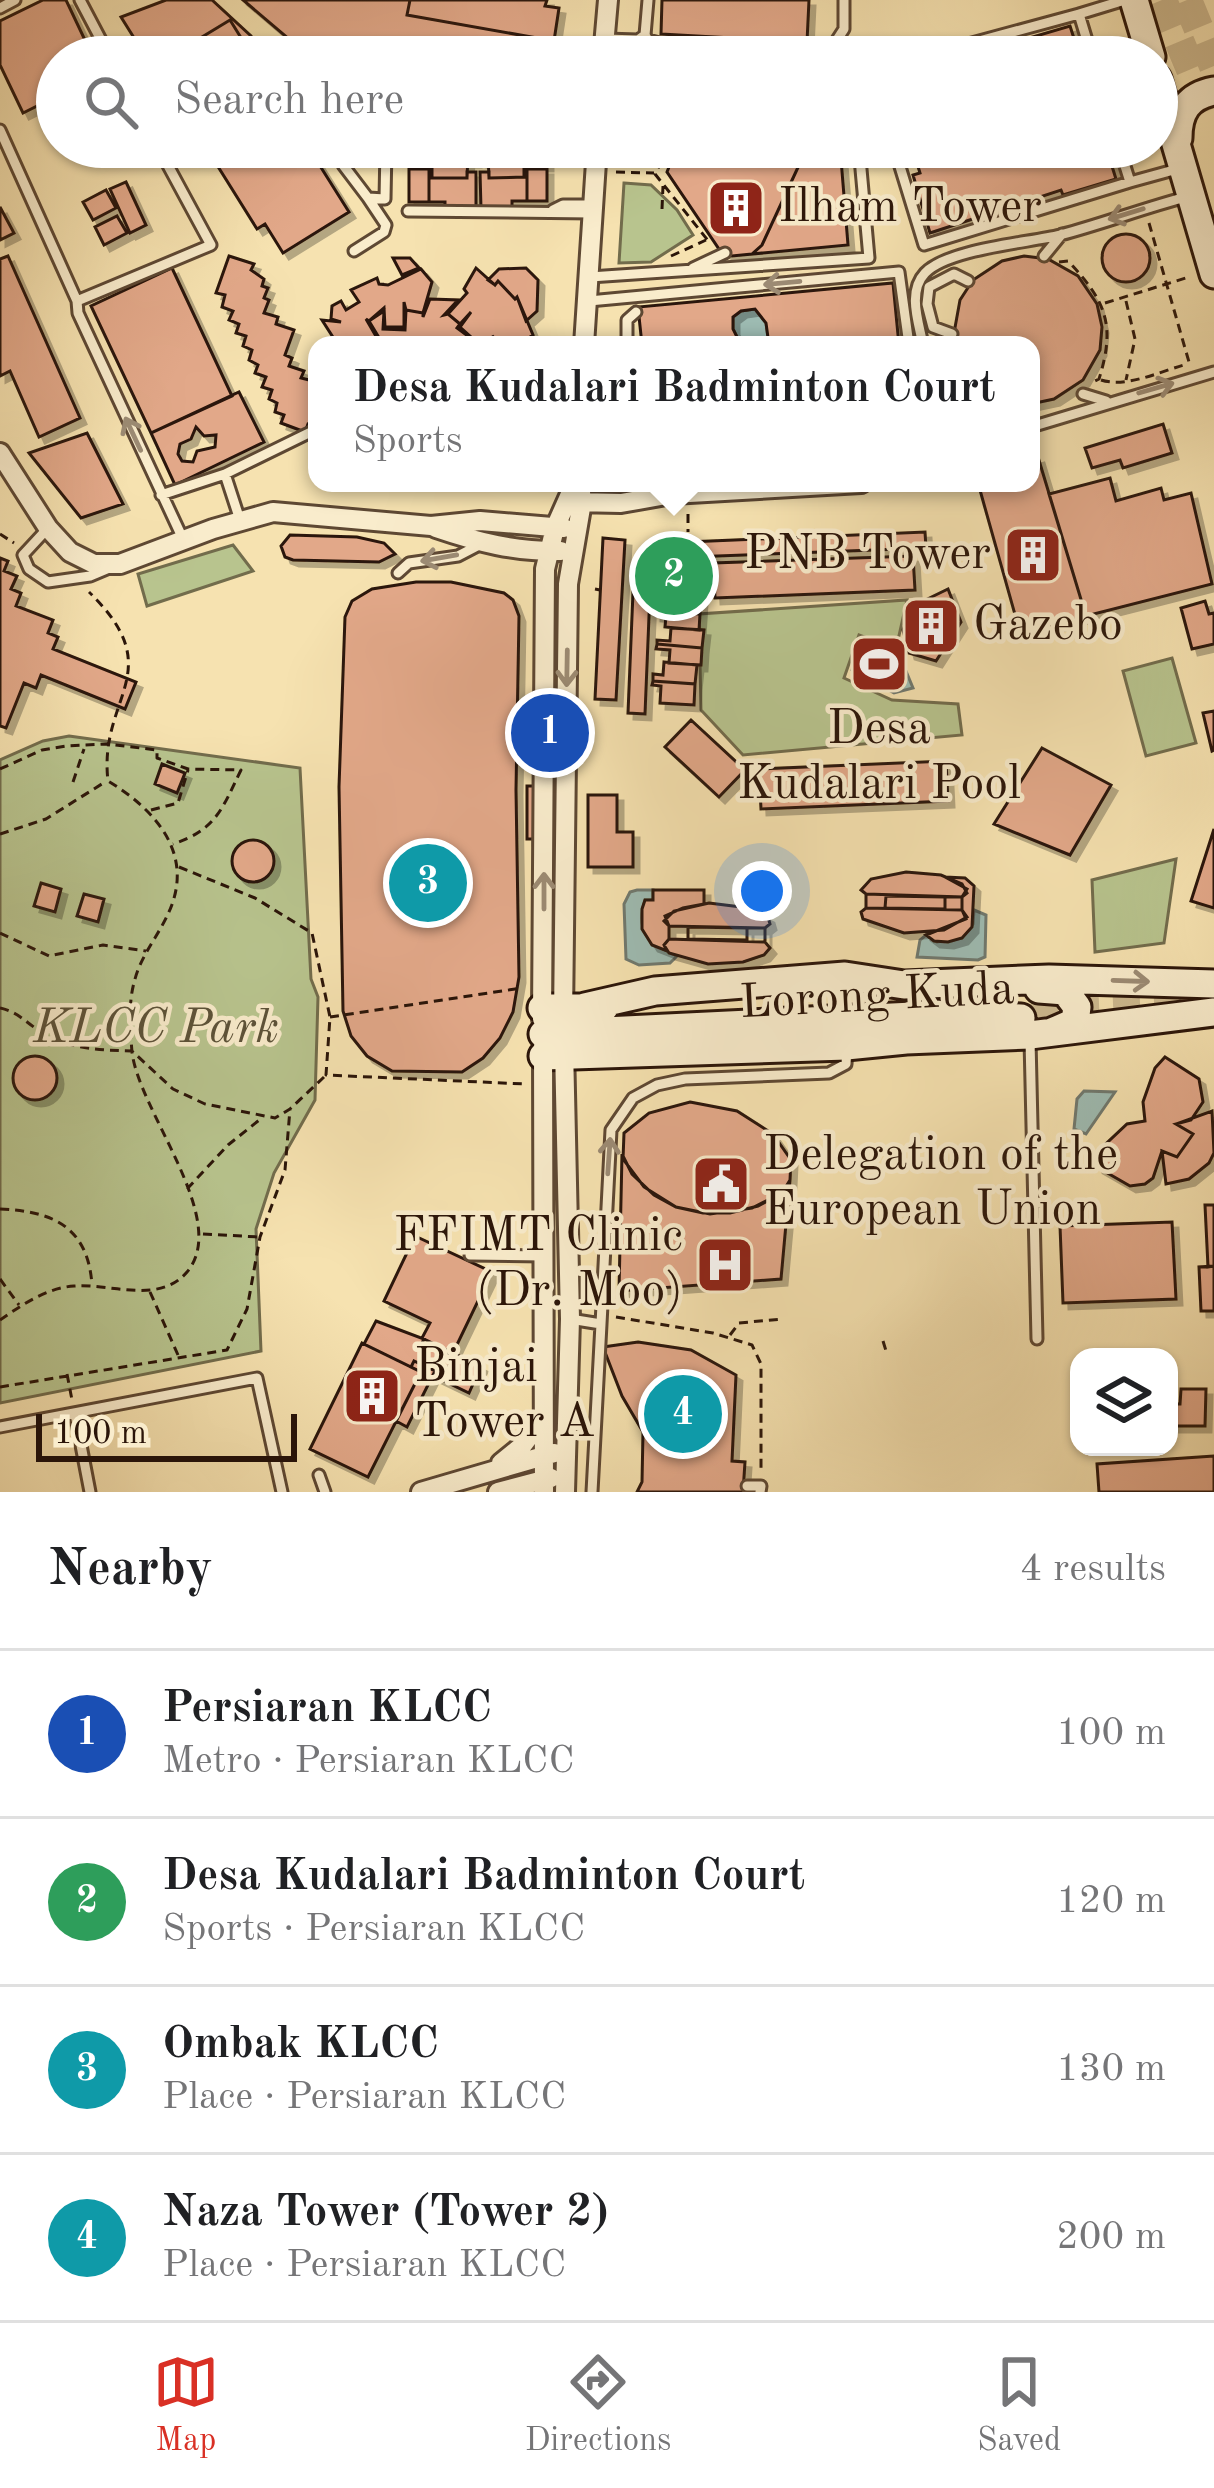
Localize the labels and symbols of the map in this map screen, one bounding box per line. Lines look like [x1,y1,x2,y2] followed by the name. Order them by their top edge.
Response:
[705,177,767,239] building icon: Ilham Tower
[778,184,1042,232] place label: Ilham Tower
[1108,204,1146,226] one-way arrow
[764,272,803,295] one-way arrow
[1137,376,1175,398] one-way arrow
[121,417,143,453] one-way arrow
[1002,524,1064,586] building icon: PNB Tower
[635,531,713,621] pin: 2
[744,531,991,579] place label: PNB Tower
[421,548,460,570] one-way arrow
[900,595,962,657] building icon: Gazebo
[973,602,1123,650] place label: Gazebo
[848,633,910,695] sports icon: Desa Kudalari Pool
[556,648,578,687] one-way arrow
[511,688,589,778] pin: 1
[737,706,1021,809] place label: Desa Kudalari Pool
[389,838,467,928] pin: 3
[732,861,792,921] your location
[533,872,555,911] one-way arrow
[738,966,1016,1028] street label: Lorong Kuda
[1111,970,1150,993] one-way arrow
[32,1005,279,1053] park label: KLCC Park
[763,1132,1118,1235] place label: Delegation of the European Union
[597,1137,620,1176] one-way arrow
[690,1153,752,1215] public building icon: Delegation of the European Union
[393,1213,683,1316] place label: FFIMT Clinic (Dr. Moo)
[694,1234,756,1296] hospital icon: FFIMT Clinic (Dr. Moo)
[414,1344,595,1447] place label: Binjai Tower A
[341,1365,403,1427] building icon: Binjai Tower A
[644,1369,722,1459] pin: 4
[36,1408,297,1461] scale bar

